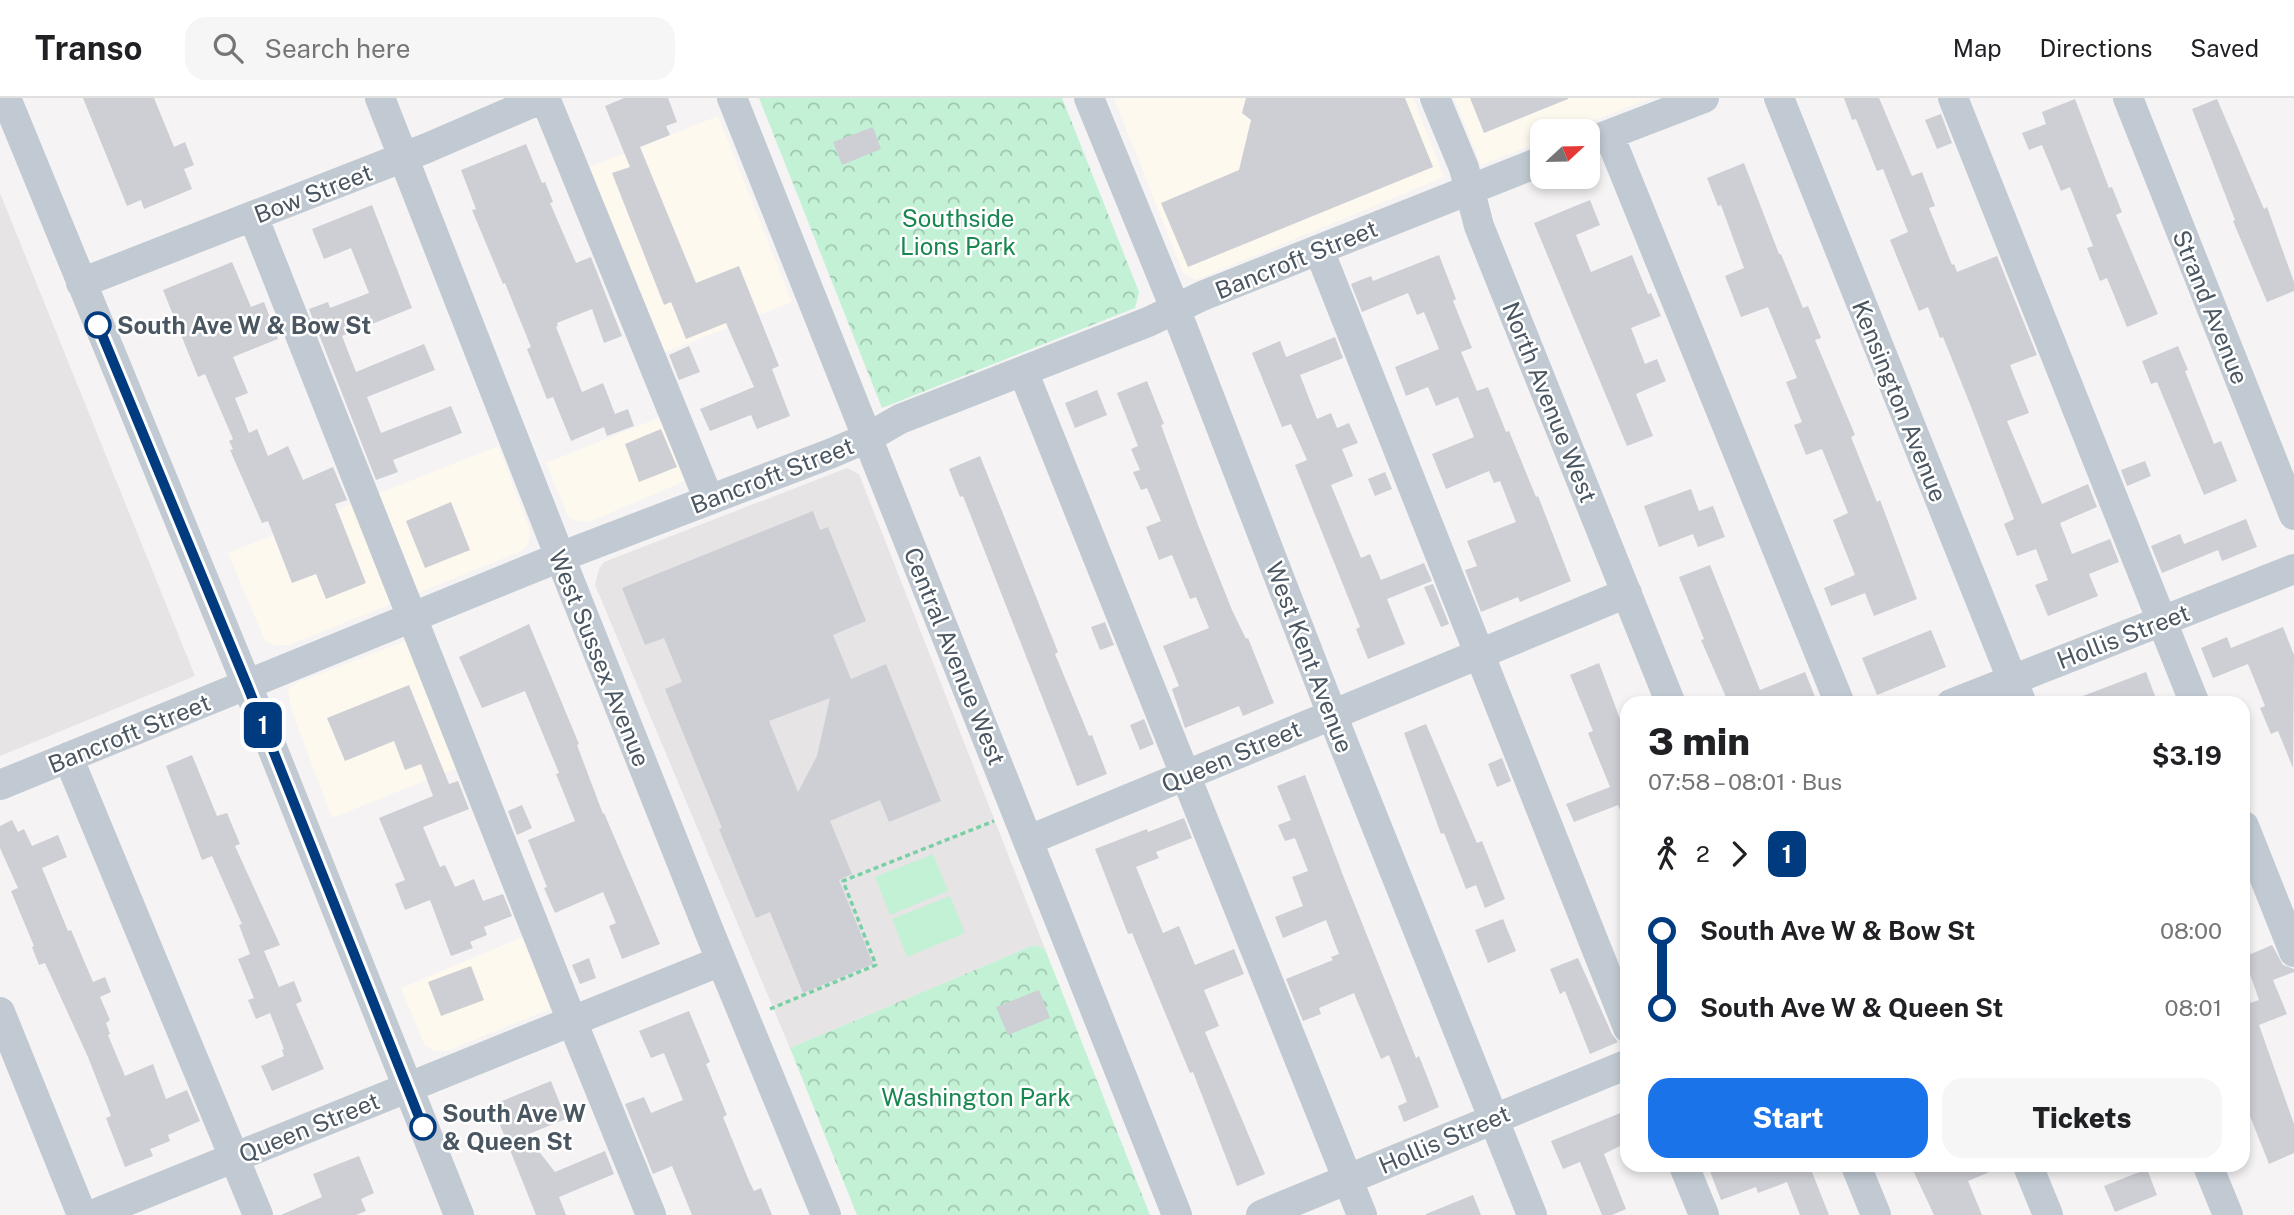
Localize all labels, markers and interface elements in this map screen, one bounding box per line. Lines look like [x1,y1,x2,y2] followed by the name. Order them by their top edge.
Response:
[185,17,675,80] search box
[35,29,143,67] text: Transo
[209,29,247,67] icon: search
[265,33,411,64] text: Search here
[1953,34,2002,62] text: Map
[2040,34,2152,62] text: Directions
[2190,34,2259,62] text: Saved
[1530,119,1600,189] north arrow
[1530,119,1600,189] map controls
[250,158,376,228] street label: Bow Street
[900,204,1016,260] park label: Southside Lions Park
[1211,214,1381,304] street label: Bancroft Street
[2167,226,2255,388] street label: Strand Avenue
[1847,296,1953,506] street label: Kensington Avenue
[1497,298,1603,506] street label: North Avenue West
[117,311,371,339] place label: South Ave W & Bow St
[85,312,111,338] marker: South Ave W & Bow St
[686,431,858,519] street label: Bancroft Street
[899,543,1011,769] street label: Central Avenue West
[544,546,656,770] street label: West Sussex Avenue
[1261,557,1359,757] street label: West Kent Avenue
[2053,598,2193,674] street label: Hollis Street
[44,688,214,778] street label: Bancroft Street
[240,702,286,748] line badge: 1
[258,711,268,739] text: 1
[1157,714,1305,798] street label: Queen Street
[1648,719,1750,764] text: 3 min
[2152,740,2222,771] text: $3.19
[1648,768,1842,795] text: 07:58 – 08:01 · Bus
[1648,835,1686,873] icon: walk
[1720,835,1758,873] icon: forward
[1696,840,1710,867] text: 2
[1782,840,1792,868] text: 1
[1700,915,1975,946] text: South Ave W & Bow St
[2160,917,2222,944] text: 08:00
[1700,992,2003,1023] text: South Ave W & Queen St
[2165,994,2222,1021] text: 08:01
[1648,1078,1928,1158] button: Start
[1942,1078,2222,1158] button: Tickets
[881,1083,1071,1111] park label: Washington Park
[235,1086,383,1168] street label: Queen Street
[442,1099,586,1155] place label: South Ave W & Queen St
[1374,1099,1514,1179] street label: Hollis Street
[410,1114,436,1140] marker: South Ave W & Queen St

